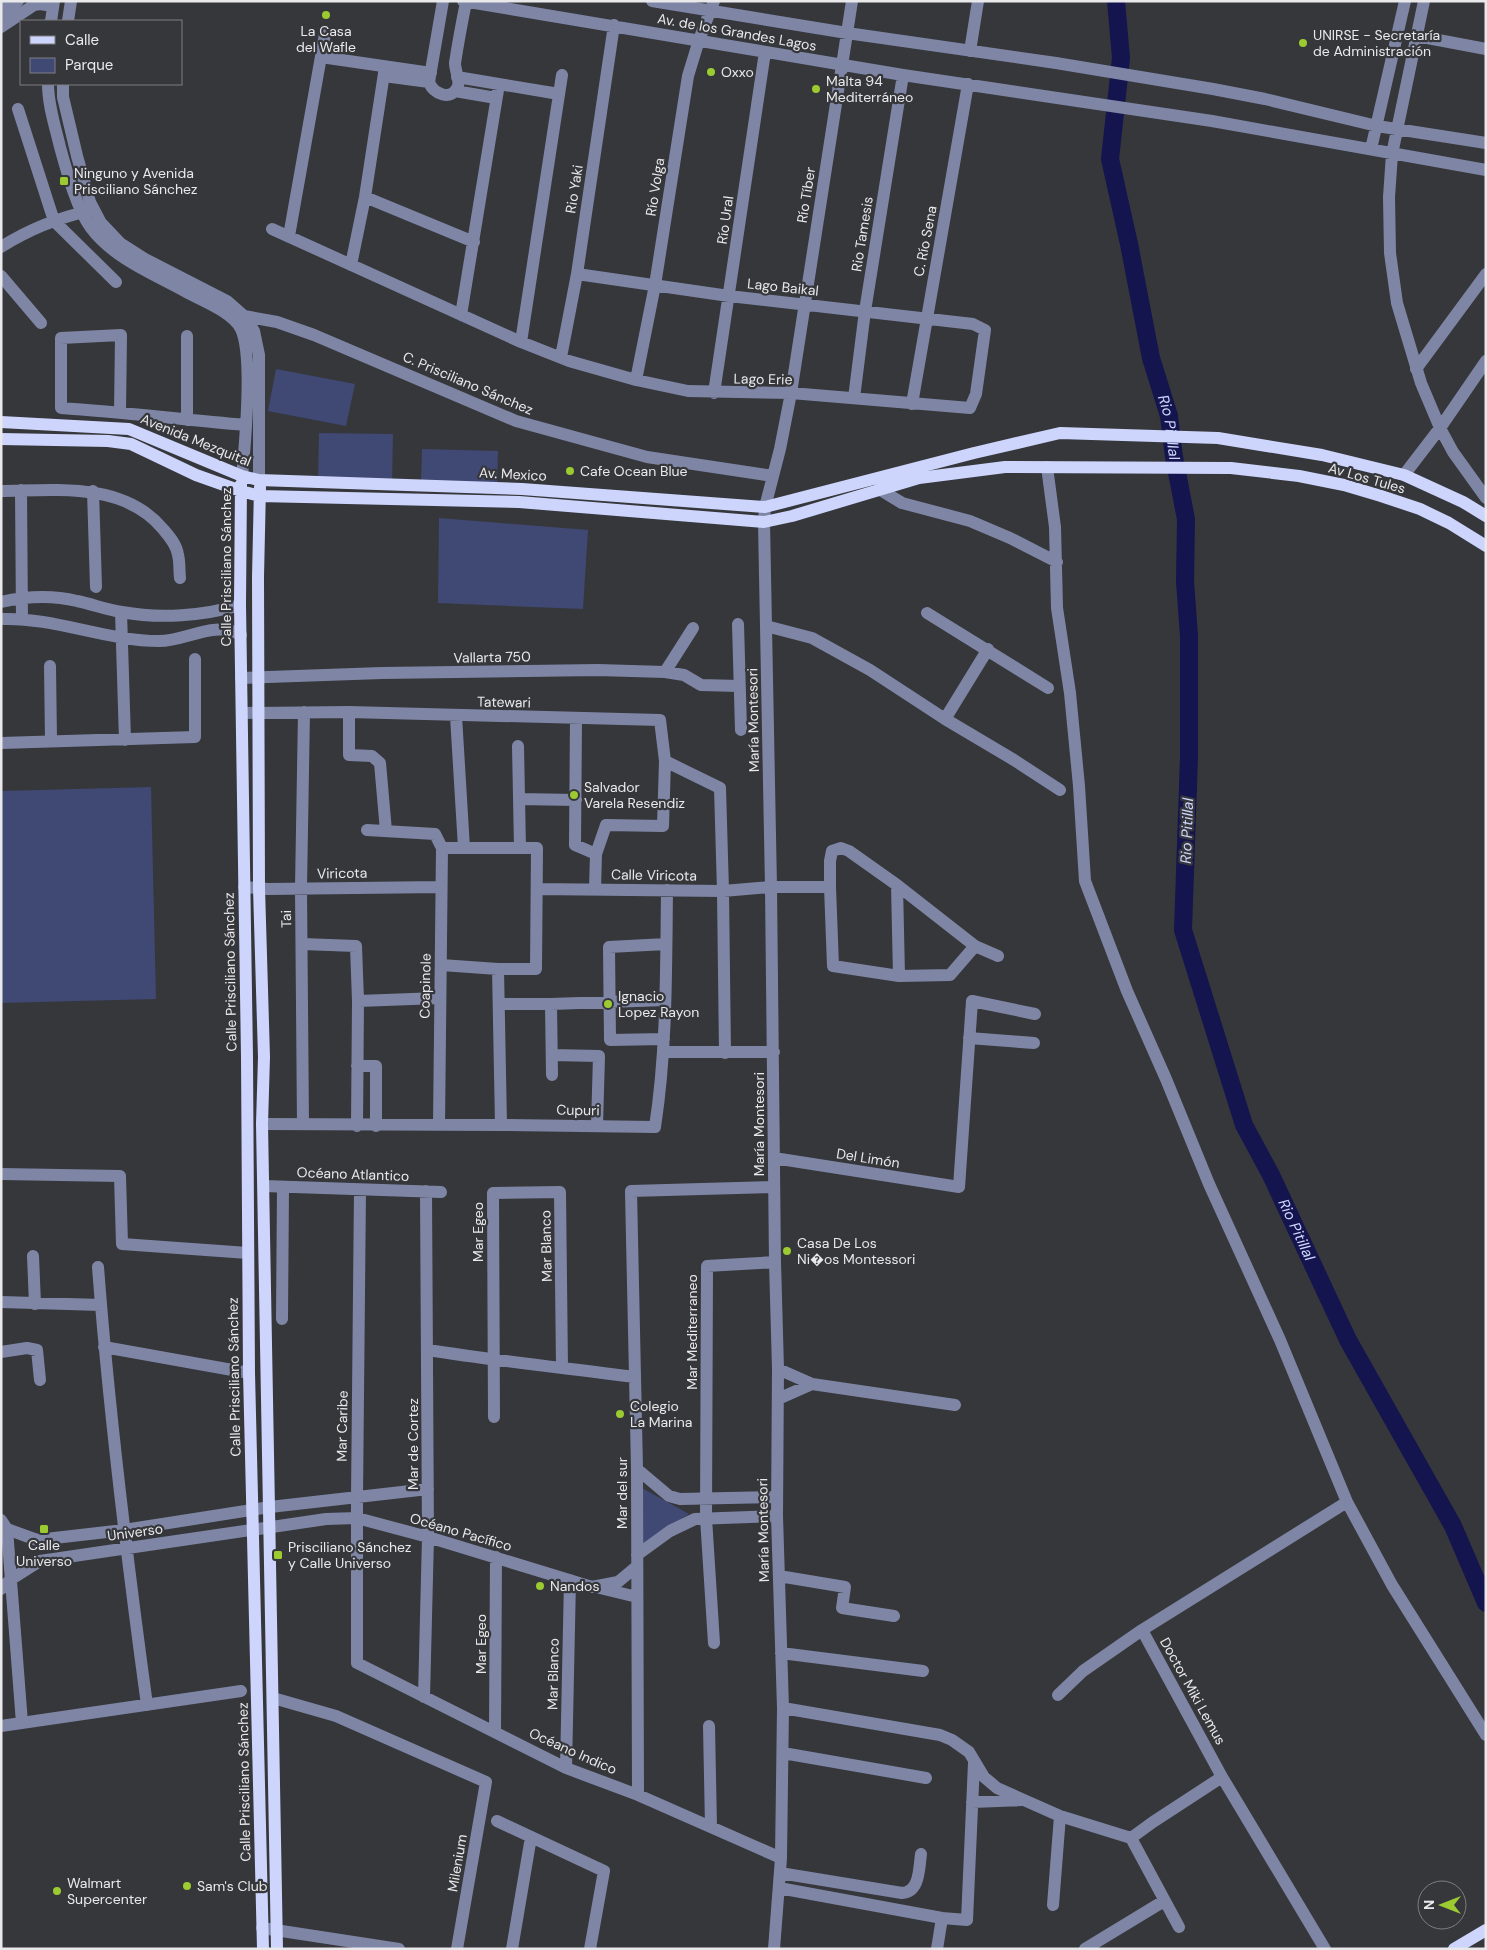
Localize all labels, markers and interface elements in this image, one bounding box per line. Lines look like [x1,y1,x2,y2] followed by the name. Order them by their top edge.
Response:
[320,9,332,21] marker: La Casa del Wafle
[656,9,818,55] street label: Av. de los Grandes Lagos
[20,20,182,85] legend
[296,22,356,56] place label: La Casa del Wafle
[1313,26,1440,60] place label: UNIRSE - Secretaría de Administración
[65,30,99,50] text: Calle
[1297,37,1309,49] marker: UNIRSE - Secretaría de Administración
[65,55,113,75] text: Parque
[721,63,754,81] place label: Oxxo
[705,66,717,78] marker: Oxxo
[826,72,913,106] place label: Malta 94 Mediterráneo
[810,83,822,95] marker: Malta 94 Mediterráneo
[642,157,668,217] street label: Río Volga
[561,163,587,215] street label: Rio Yaki
[74,164,197,198] place label: Ninguno y Avenida Prisciliano Sánchez
[793,166,819,224] street label: Río Tíber
[58,175,70,187] marker: Ninguno y Avenida Prisciliano Sánchez
[713,195,737,245] street label: Río Ural
[847,195,877,273] street label: Rio Tamesis
[909,204,941,278] street label: C. Río Sena
[746,274,820,300] street label: Lago Baikal
[400,347,536,419] street label: C. Prisciliano Sánchez
[733,369,793,389] street label: Lago Erie
[1153,392,1184,462] water label: Rio Pitillal
[138,410,254,470] street label: Avenida Mezquital
[1326,458,1408,498] street label: Av Los Tules
[580,462,688,480] place label: Cafe Ocean Blue
[479,463,547,485] street label: Av. Mexico
[564,465,576,477] marker: Cafe Ocean Blue
[217,488,235,646] street label: Calle Prisciliano Sánchez
[453,647,531,667] street label: Vallarta 750
[743,668,763,772] street label: María Montesori
[477,693,531,711] street label: Tatewari
[584,778,685,812] place label: Salvador Varela Resendiz
[568,789,580,801] marker: Salvador Varela Resendiz
[1176,797,1198,864] water label: Rio Pitillal
[317,864,367,882] street label: Viricota
[611,865,697,885] street label: Calle Viricota
[220,892,240,1052] street label: Calle Prisciliano Sánchez
[277,910,295,928] street label: Tai
[415,953,435,1019] street label: Coapinole
[618,987,699,1021] place label: Ignacio Lopez Rayon
[602,998,614,1010] marker: Ignacio Lopez Rayon
[750,1072,768,1176] street label: María Montesori
[556,1101,600,1119] street label: Cupuri
[835,1144,901,1172] street label: Del Limón
[296,1163,410,1185] street label: Océano Atlantico
[1274,1196,1320,1264] water label: Rio Pitillal
[469,1202,487,1262] street label: Mar Egeo
[536,1210,556,1282] street label: Mar Blanco
[797,1234,915,1268] place label: Casa De Los Ni�os Montessori
[781,1245,793,1257] marker: Casa De Los Ni�os Montessori
[683,1274,701,1390] street label: Mar Mediterraneo
[224,1297,244,1457] street label: Calle Prisciliano Sánchez
[332,1390,352,1462] street label: Mar Caribe
[630,1397,692,1431] place label: Colegio La Marina
[404,1398,422,1490] street label: Mar de Cortez
[614,1408,626,1420] marker: Colegio La Marina
[613,1457,631,1529] street label: Mar del sur
[753,1478,773,1582] street label: María Montesori
[408,1509,514,1555] street label: Océano Pacífico
[106,1519,164,1545] street label: Universo
[38,1523,50,1535] marker: Calle Universo
[16,1536,72,1570] place label: Calle Universo
[288,1538,411,1572] place label: Prisciliano Sánchez y Calle Universo
[272,1549,284,1561] marker: Prisciliano Sánchez y Calle Universo
[550,1577,599,1595] place label: Nandos
[534,1580,546,1592] marker: Nandos
[472,1614,490,1674] street label: Mar Egeo
[1156,1634,1230,1748] street label: Doctor Miki Lemus
[543,1638,563,1710] street label: Mar Blanco
[234,1702,254,1862] street label: Calle Prisciliano Sánchez
[526,1724,620,1778] street label: Océano Indico
[443,1833,471,1893] street label: Milenium
[67,1874,147,1908] place label: Walmart Supercenter
[197,1877,268,1895] place label: Sam's Club
[181,1880,193,1892] marker: Sam's Club
[1417,1880,1467,1930] north arrow
[51,1885,63,1897] marker: Walmart Supercenter
[1420,1900,1438,1910] text: N

